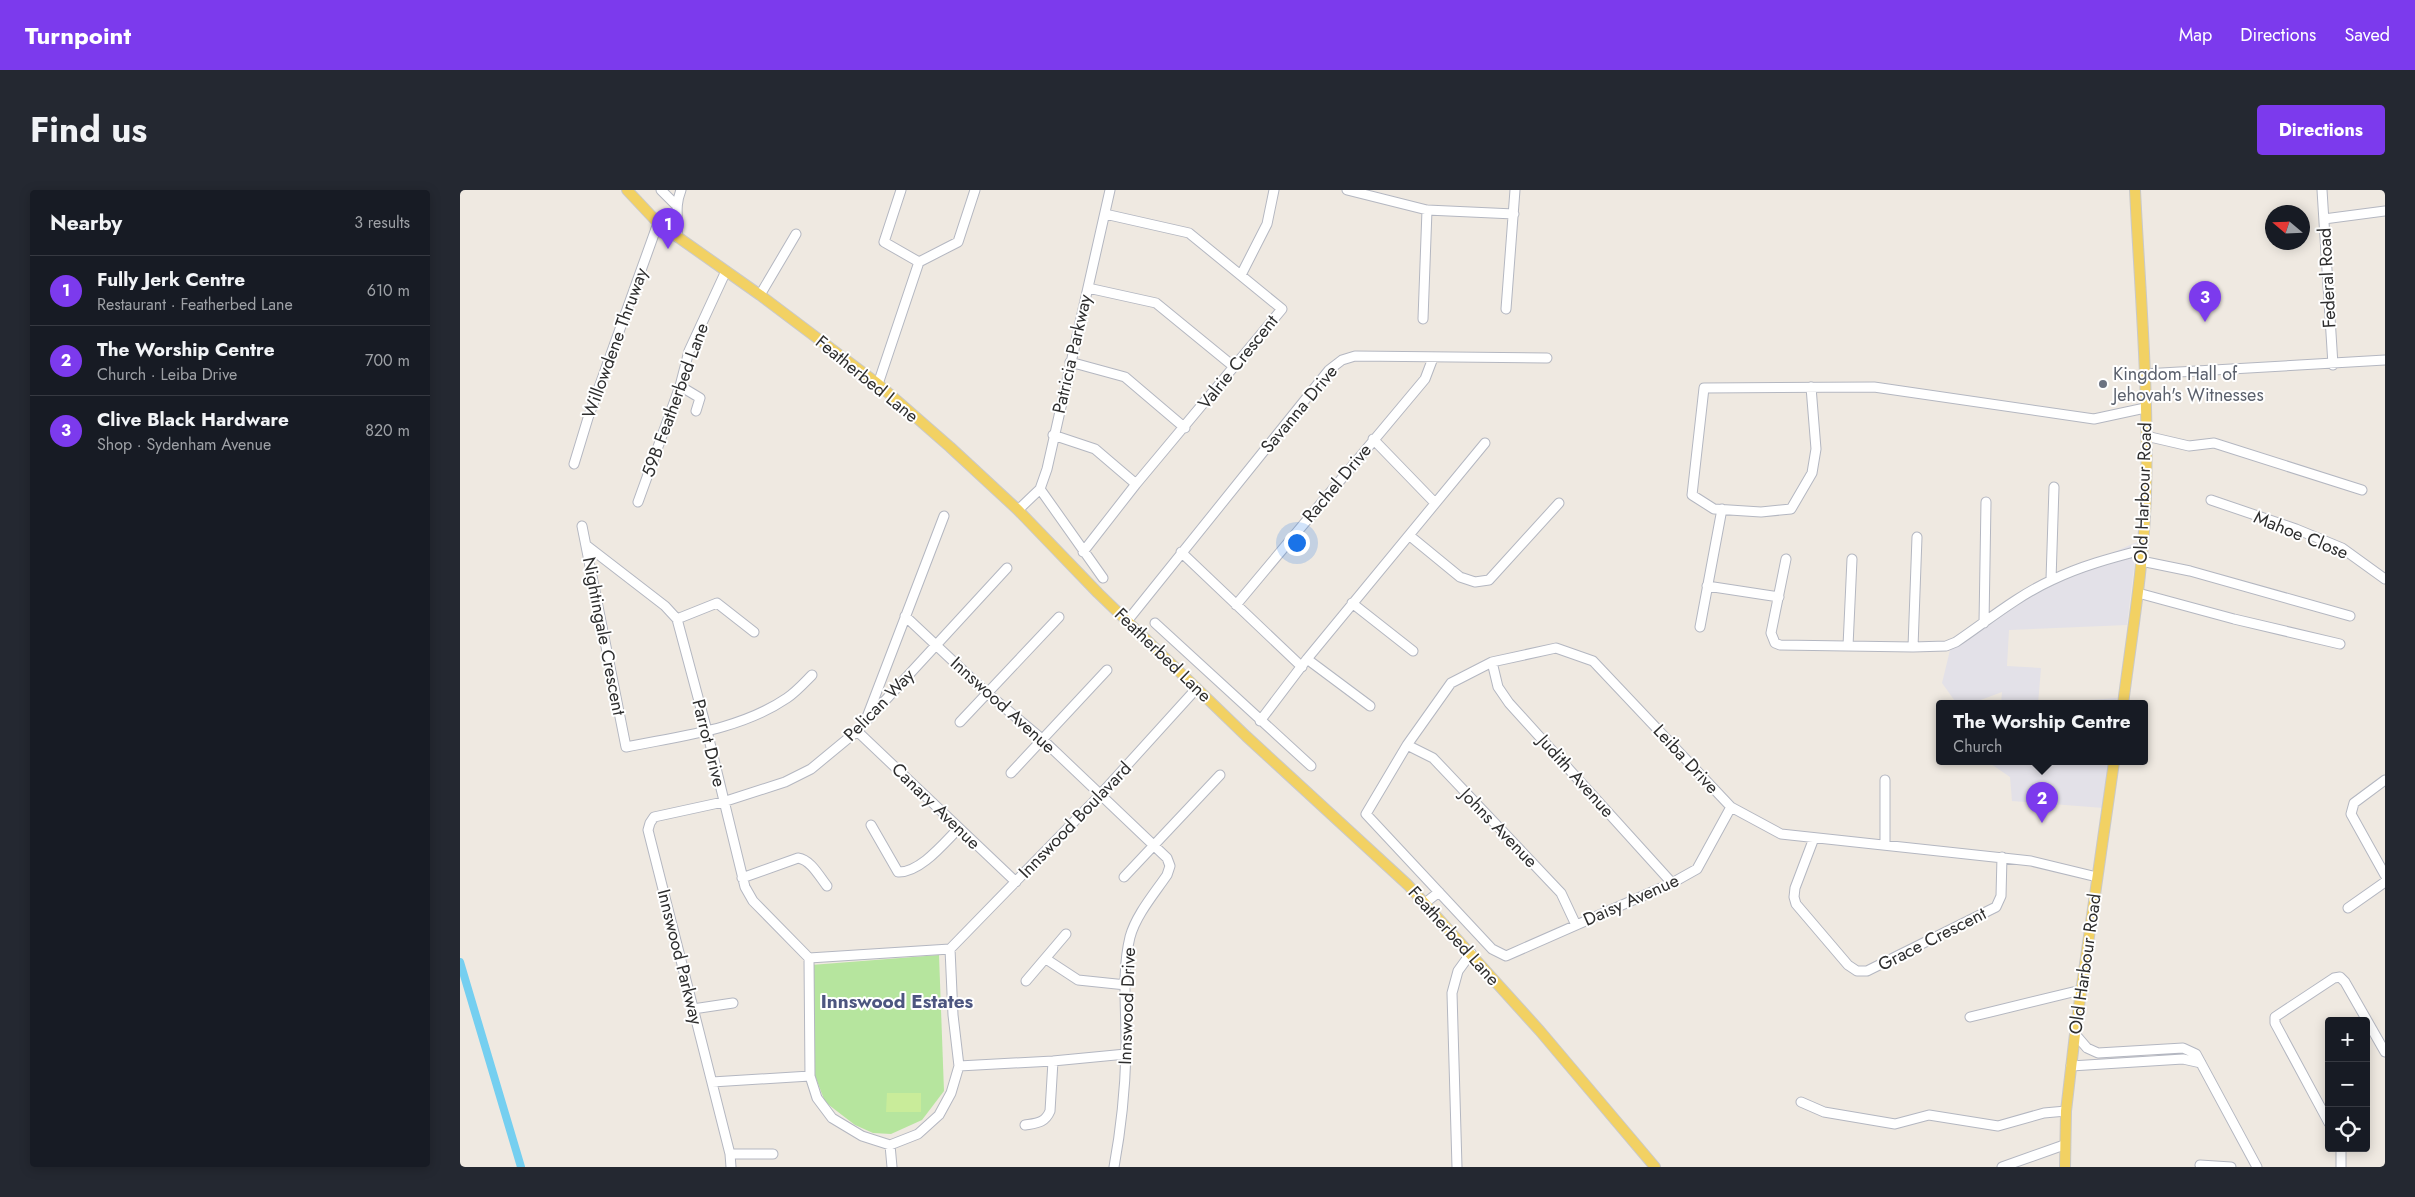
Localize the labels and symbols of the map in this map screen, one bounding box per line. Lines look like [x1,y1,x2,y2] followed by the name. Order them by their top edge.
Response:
[2265,205,2310,250] north arrow
[652,208,684,249] pin: 1
[2311,227,2343,329] street label: Federal Road
[576,264,654,422] street label: Willowdene Thruway
[2189,281,2221,322] pin: 3
[1046,292,1098,416] street label: Patricia Parkway
[1192,309,1285,415] street label: Valrie Crescent
[635,319,715,481] street label: 59B Featherbed Lane
[810,329,924,429] street label: Featherbed Lane
[1254,359,1344,459] street label: Savanna Drive
[2111,361,2264,408] place label: Kingdom Hall of Jehovah's Witnesses
[2097,378,2109,390] marker: Kingdom Hall of Jehovah's Witnesses
[2128,422,2158,564] street label: Old Harbour Road
[1296,438,1378,528] street label: Rachel Drive
[2250,504,2352,566] street label: Mahoe Close
[1284,530,1310,556] your location
[576,555,632,718] street label: Nightingale Crescent
[1109,602,1217,708] street label: Featherbed Lane
[945,651,1061,759] street label: Innswood Avenue
[838,663,920,747] street label: Pelican Way
[686,696,732,790] street label: Parrot Drive
[1647,719,1725,799] street label: Leiba Drive
[1530,727,1620,823] street label: Judith Avenue
[1013,756,1137,884] street label: Innswood Boulavard
[886,757,986,855] street label: Canary Avenue
[1453,781,1544,874] street label: Johns Avenue
[2026,782,2058,823] pin: 2
[1579,867,1683,933] street label: Daisy Avenue
[1402,880,1506,992] street label: Featherbed Lane
[651,886,709,1028] street label: Innswood Parkway
[2062,892,2108,1036] street label: Old Harbour Road
[1873,900,1991,977] street label: Grace Crescent
[1112,947,1142,1065] street label: Innswood Drive
[821,988,974,1015] district label: Innswood Estates

